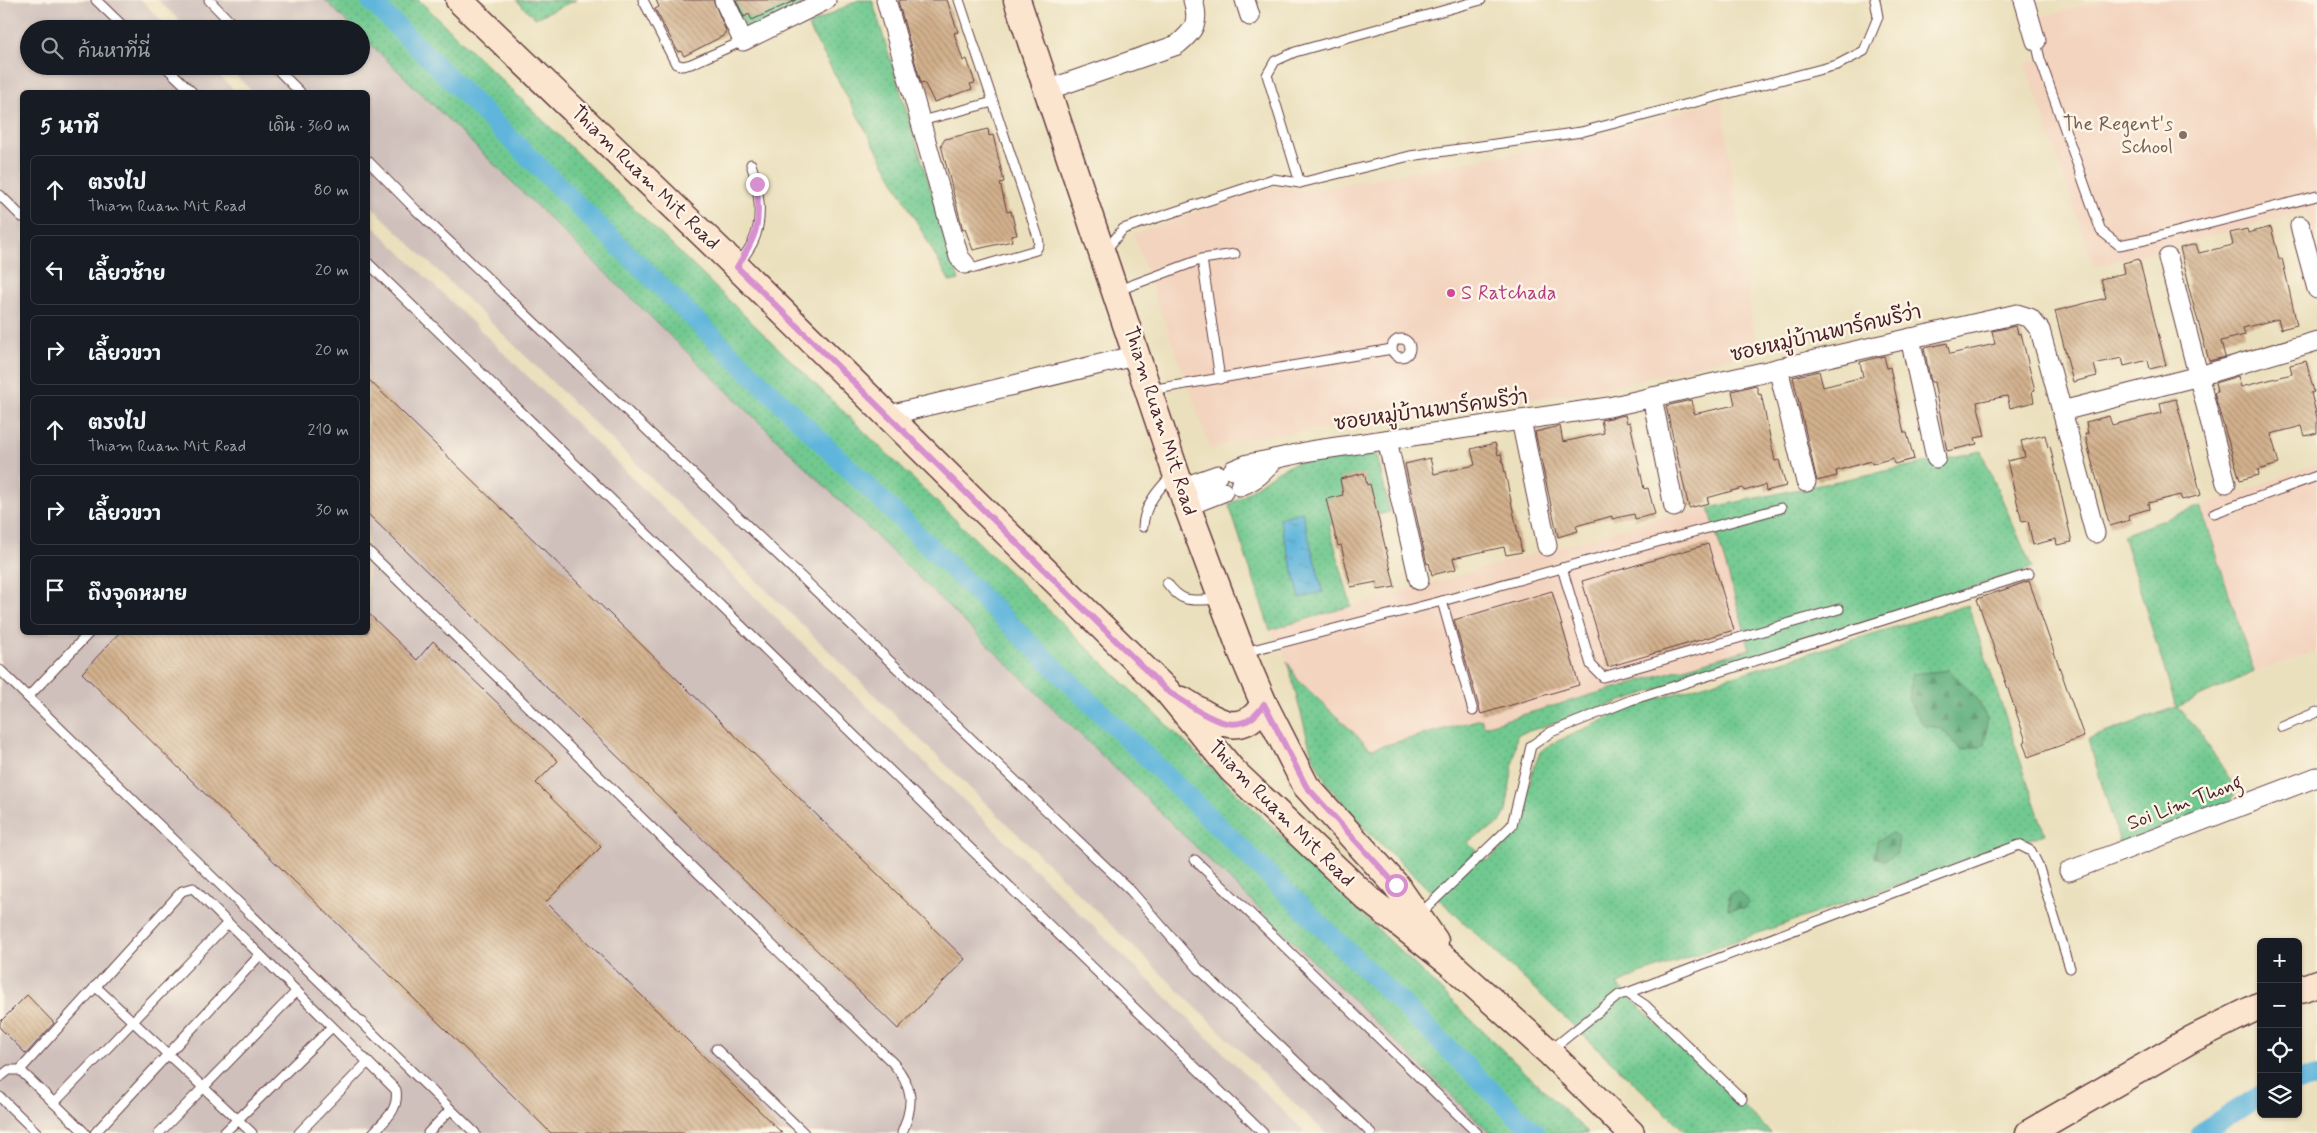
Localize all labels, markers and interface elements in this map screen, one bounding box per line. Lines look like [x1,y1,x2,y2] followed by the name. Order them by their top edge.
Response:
[20,20,370,75] search box
[38,34,66,62] icon: search
[78,39,150,64] text: ค้นหาที่นี่
[565,100,725,256] street label: Thiam Ruam Mit Road
[2063,111,2173,161] place label: The Regent's School
[40,113,99,141] text: 5 นาที
[268,116,350,137] text: เดิน · 360 m
[2177,129,2189,141] marker: The Regent's School
[88,171,146,196] text: ตรงไป
[746,173,769,196] route end
[41,176,69,204] icon: ahead
[314,180,349,201] text: 80 m
[88,196,246,217] text: Thiam Ruam Mit Road
[41,256,69,284] icon: left
[315,260,349,281] text: 20 m
[88,262,165,287] text: เลี้ยวซ้าย
[1461,280,1556,307] place label: S Ratchada
[1445,287,1457,299] marker: S Ratchada
[1728,298,1924,370] street label: ซอยหมู่บ้านพาร์คพรีว่า
[1117,323,1203,519] street label: Thiam Ruam Mit Road
[41,336,69,364] icon: right
[315,340,349,361] text: 20 m
[88,342,161,367] text: เลี้ยวขวา
[1332,383,1530,439] street label: ซอยหมู่บ้านพาร์คพรีว่า
[88,411,146,436] text: ตรงไป
[41,416,69,444] icon: ahead
[308,420,349,441] text: 210 m
[88,436,246,457] text: Thiam Ruam Mit Road
[41,496,69,524] icon: right
[316,500,349,521] text: 30 m
[88,502,161,527] text: เลี้ยวขวา
[41,576,69,604] icon: arrive
[88,582,187,607] text: ถึงจุดหมาย
[1202,735,1360,893] street label: Thiam Ruam Mit Road
[2124,769,2247,839] street label: Soi Lim Thong
[1385,874,1408,897] route start
[2257,938,2302,1118] map controls
[2257,938,2302,983] button: +
[2257,983,2302,1028] button: −
[2257,1028,2302,1073] button: locate
[2257,1073,2302,1118] button: layers

